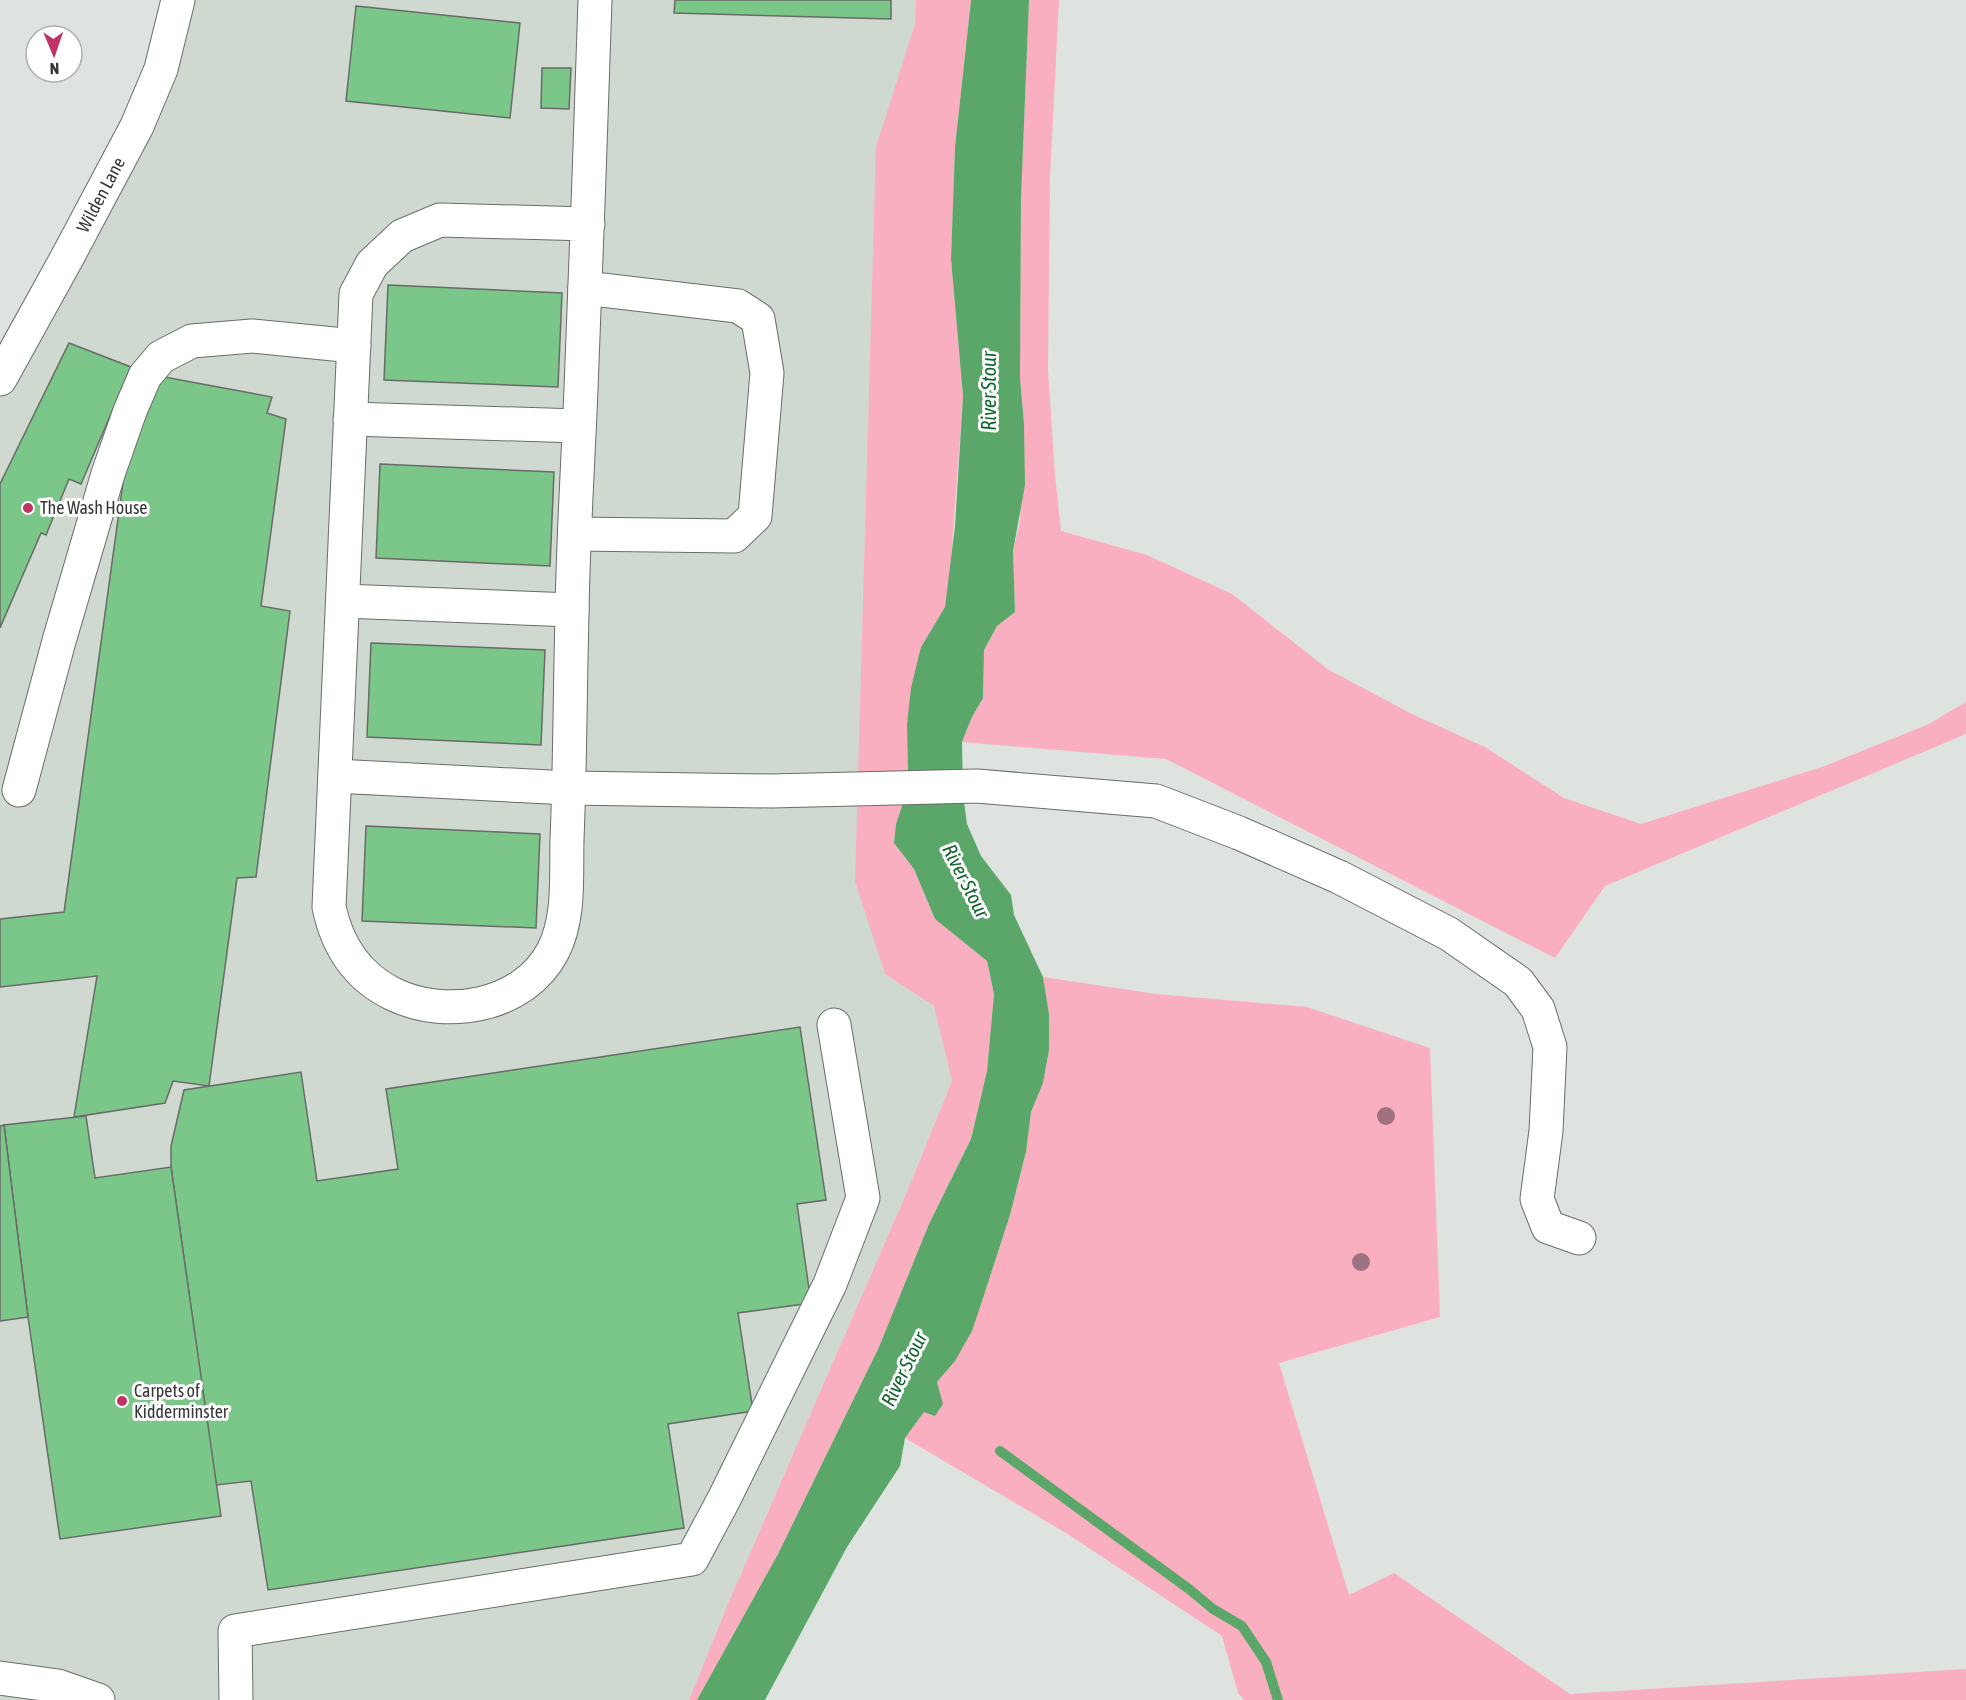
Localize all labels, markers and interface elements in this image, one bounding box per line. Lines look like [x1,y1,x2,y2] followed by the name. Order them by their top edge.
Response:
[24,24,84,84] north arrow
[49,60,60,78] text: N
[72,154,129,236] street label: Wilden Lane
[977,350,1000,431] water label: River Stour
[40,497,147,518] place label: The Wash House
[21,501,35,515] marker: The Wash House
[938,840,995,922] water label: River Stour
[876,1327,932,1409] water label: River Stour
[134,1380,229,1422] place label: Carpets of Kidderminster
[115,1394,129,1408] marker: Carpets of Kidderminster

